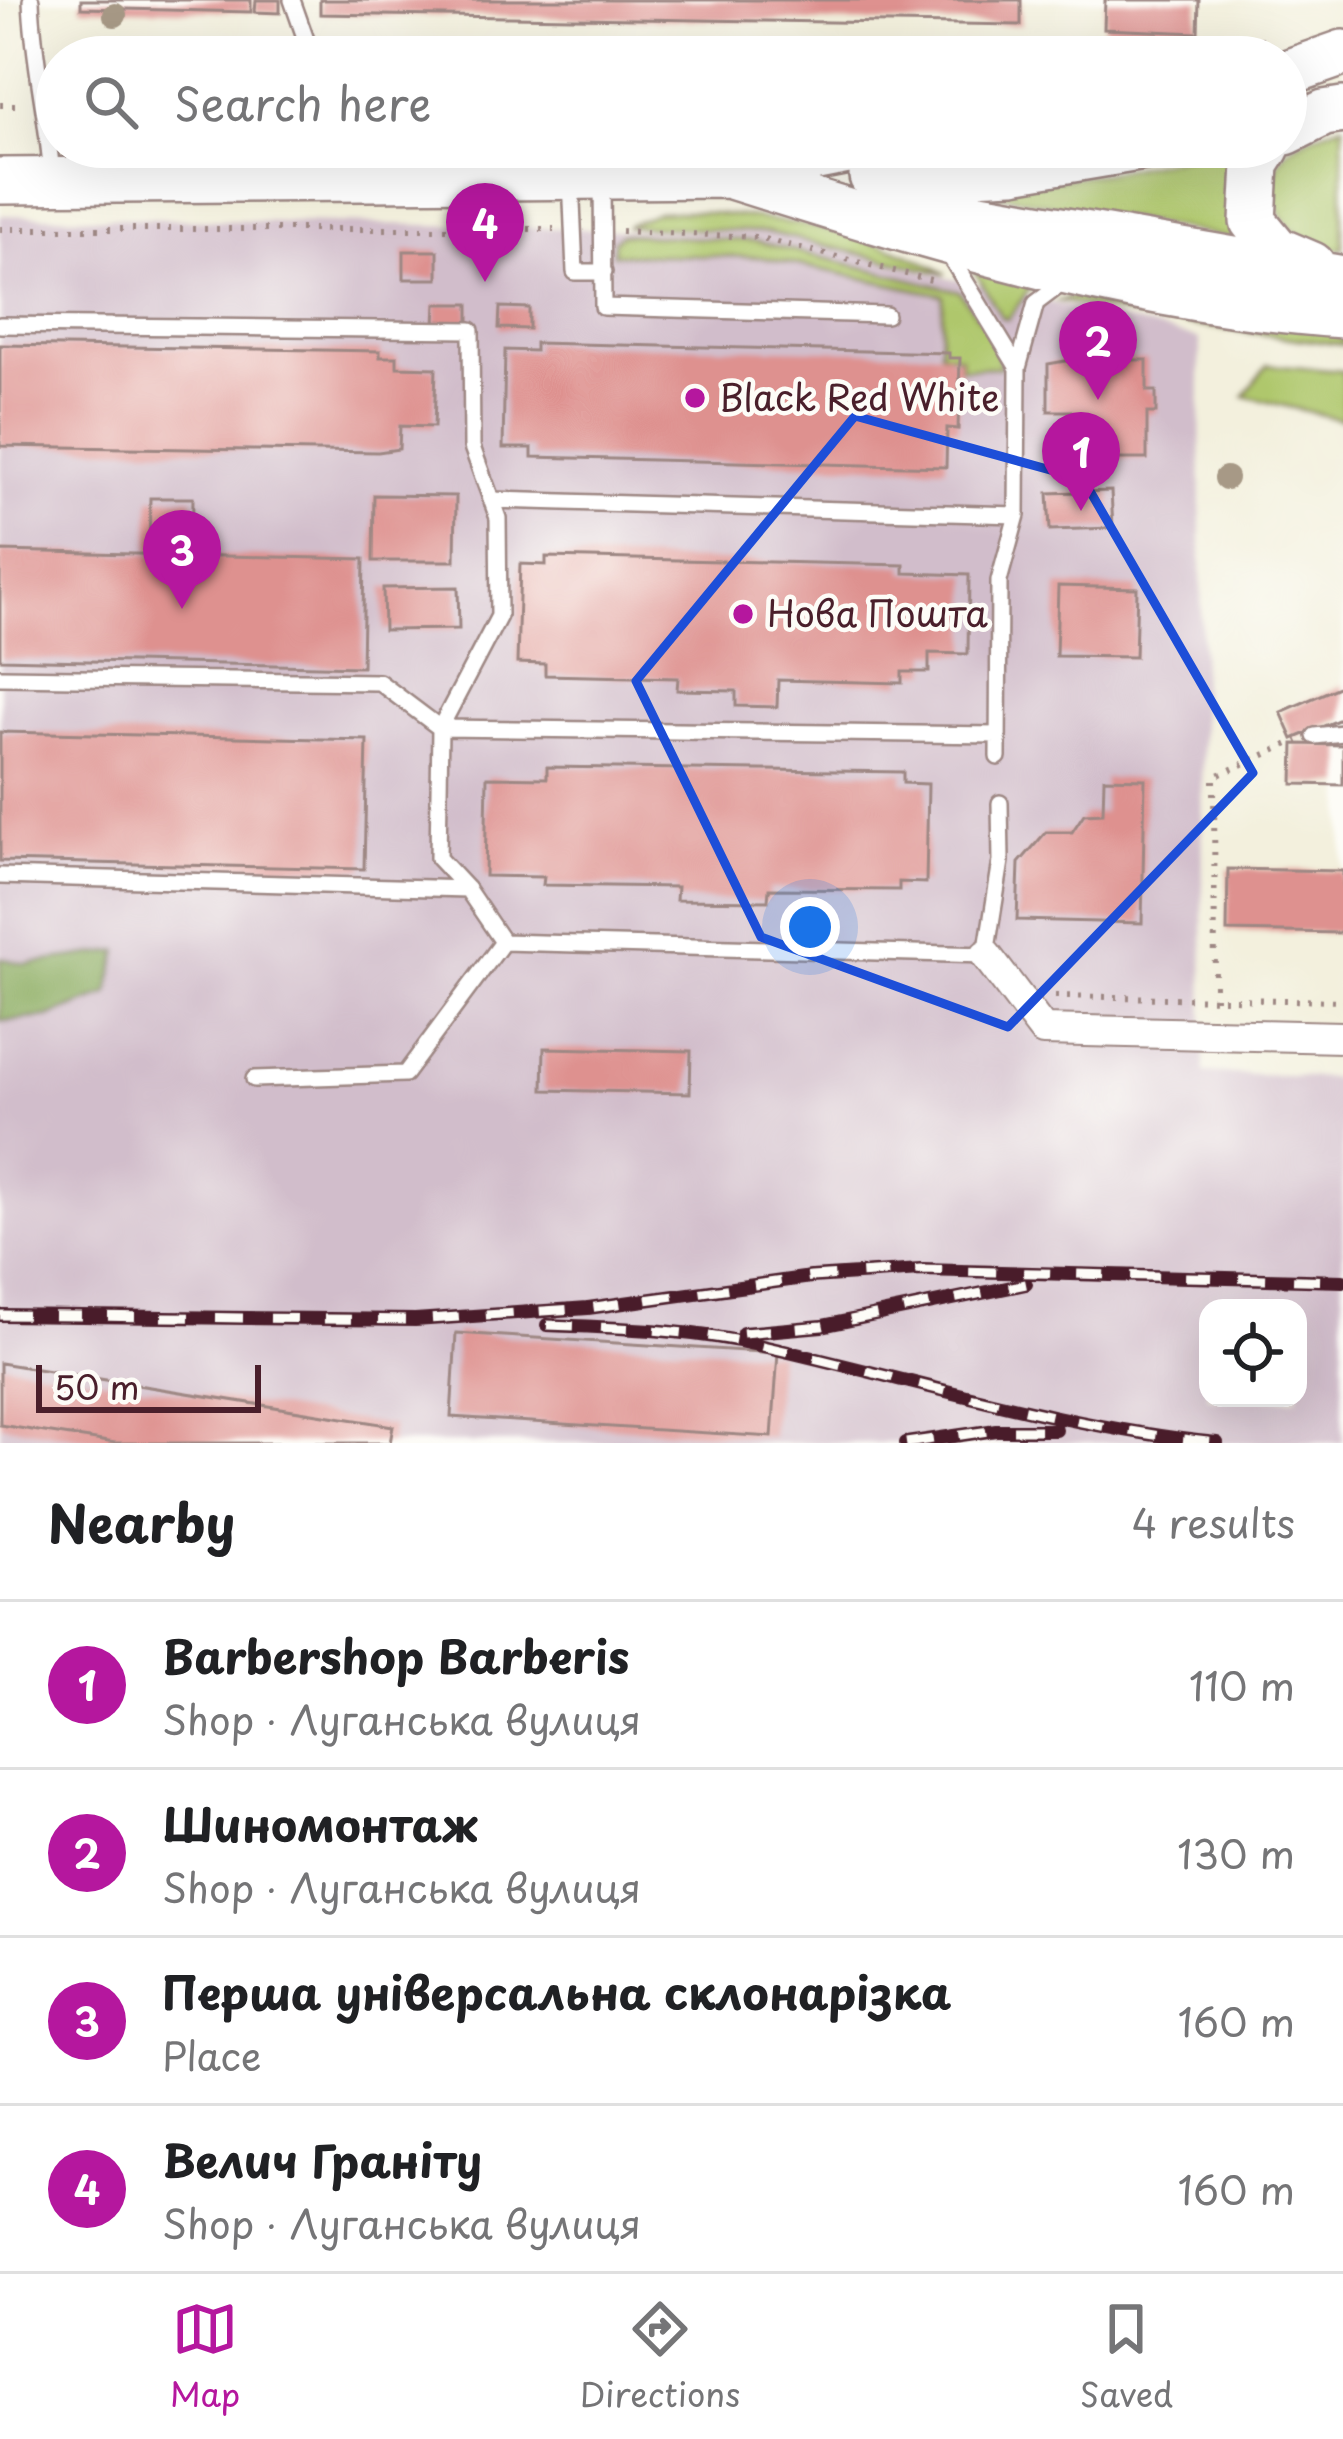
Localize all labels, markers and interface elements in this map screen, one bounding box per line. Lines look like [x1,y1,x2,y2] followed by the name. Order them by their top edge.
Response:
[36,36,1307,168] search box
[174,68,431,136] text: Search here
[78,69,144,135] icon: search
[446,183,524,282] pin: 4
[1059,301,1137,400] pin: 2
[719,369,1000,423] place label: Black Red White
[682,385,708,411] marker: Black Red White
[1042,412,1120,511] pin: 1
[143,510,221,609] pin: 3
[767,585,988,639] place label: Нова Пошта
[730,601,756,627] marker: Нова Пошта
[780,897,840,957] your location
[1199,1299,1307,1407] map controls
[1199,1299,1307,1407] button: locate
[36,1359,261,1412] scale bar
[54,1361,140,1411] text: 50 m
[48,1483,235,1560] text: Nearby
[1132,1492,1295,1551] text: 4 results
[162,1621,629,1689] text: Barbershop Barberis
[78,1655,96,1714] text: 1
[1189,1655,1295,1714] text: 110 m
[162,1689,641,1748] text: Shop · Луганська вулиця
[162,1789,478,1857] text: Шиномонтаж
[73,1823,101,1882] text: 2
[1177,1823,1295,1882] text: 130 m
[162,1857,641,1916] text: Shop · Луганська вулиця
[162,1957,951,2025] text: Перша універсальна склонарізка
[74,1991,100,2050] text: 3
[1178,1991,1295,2050] text: 160 m
[162,2025,262,2084] text: Place
[162,2125,482,2193] text: Велич Граніту
[74,2159,100,2218] text: 4
[1178,2159,1295,2218] text: 160 m
[162,2193,641,2252] text: Shop · Луганська вулиця
[170,2296,240,2418] tab: Map
[580,2296,740,2418] tab: Directions
[1080,2296,1173,2418] tab: Saved

